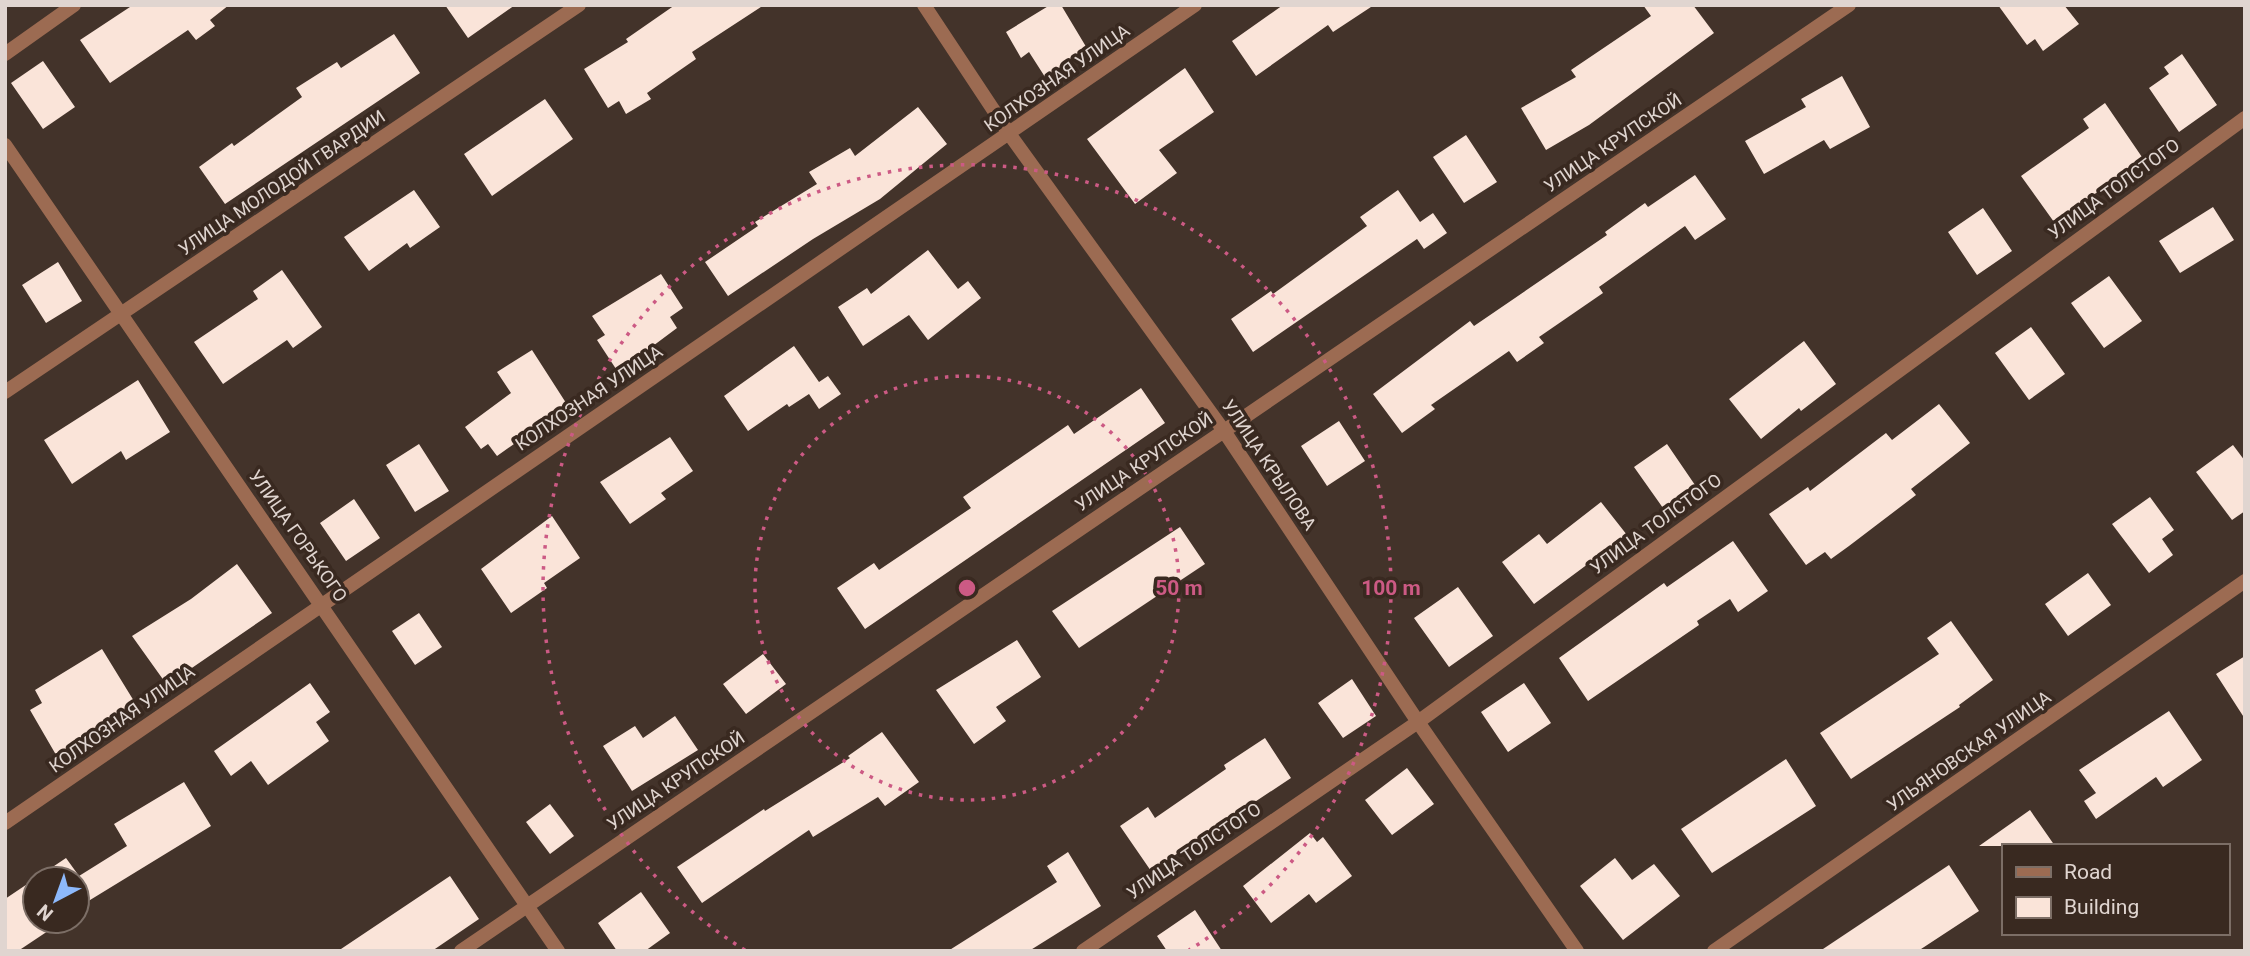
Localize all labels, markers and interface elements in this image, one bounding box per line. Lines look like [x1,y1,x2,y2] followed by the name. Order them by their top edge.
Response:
[980,19,1134,136] street label: КОЛХОЗНАЯ УЛИЦА
[1540,89,1685,196] street label: УЛИЦА КРУПСКОЙ
[175,106,389,260] street label: УЛИЦА МОЛОДОЙ ГВАРДИИ
[2044,134,2183,243] street label: УЛИЦА ТОЛСТОГО
[511,340,666,455] street label: КОЛХОЗНАЯ УЛИЦА
[1218,396,1321,534] street label: УЛИЦА КРЫЛОВА
[1071,408,1216,515] street label: УЛИЦА КРУПСКОЙ
[245,466,352,606] street label: УЛИЦА ГОРЬКОГО
[1586,469,1725,578] street label: УЛИЦА ТОЛСТОГО
[955,576,979,600] centre of rings
[1155,576,1203,600] text: 50 m
[1361,576,1421,600] text: 100 m
[45,660,199,777] street label: КОЛХОЗНАЯ УЛИЦА
[1883,686,2055,815] street label: УЛЬЯНОВСКАЯ УЛИЦА
[603,727,748,834] street label: УЛИЦА КРУПСКОЙ
[1123,798,1265,903] street label: УЛИЦА ТОЛСТОГО
[2002,844,2229,935] legend
[2064,860,2112,884] text: Road
[21,865,91,935] north arrow
[2064,895,2139,919] text: Building
[33,899,58,926] text: N

